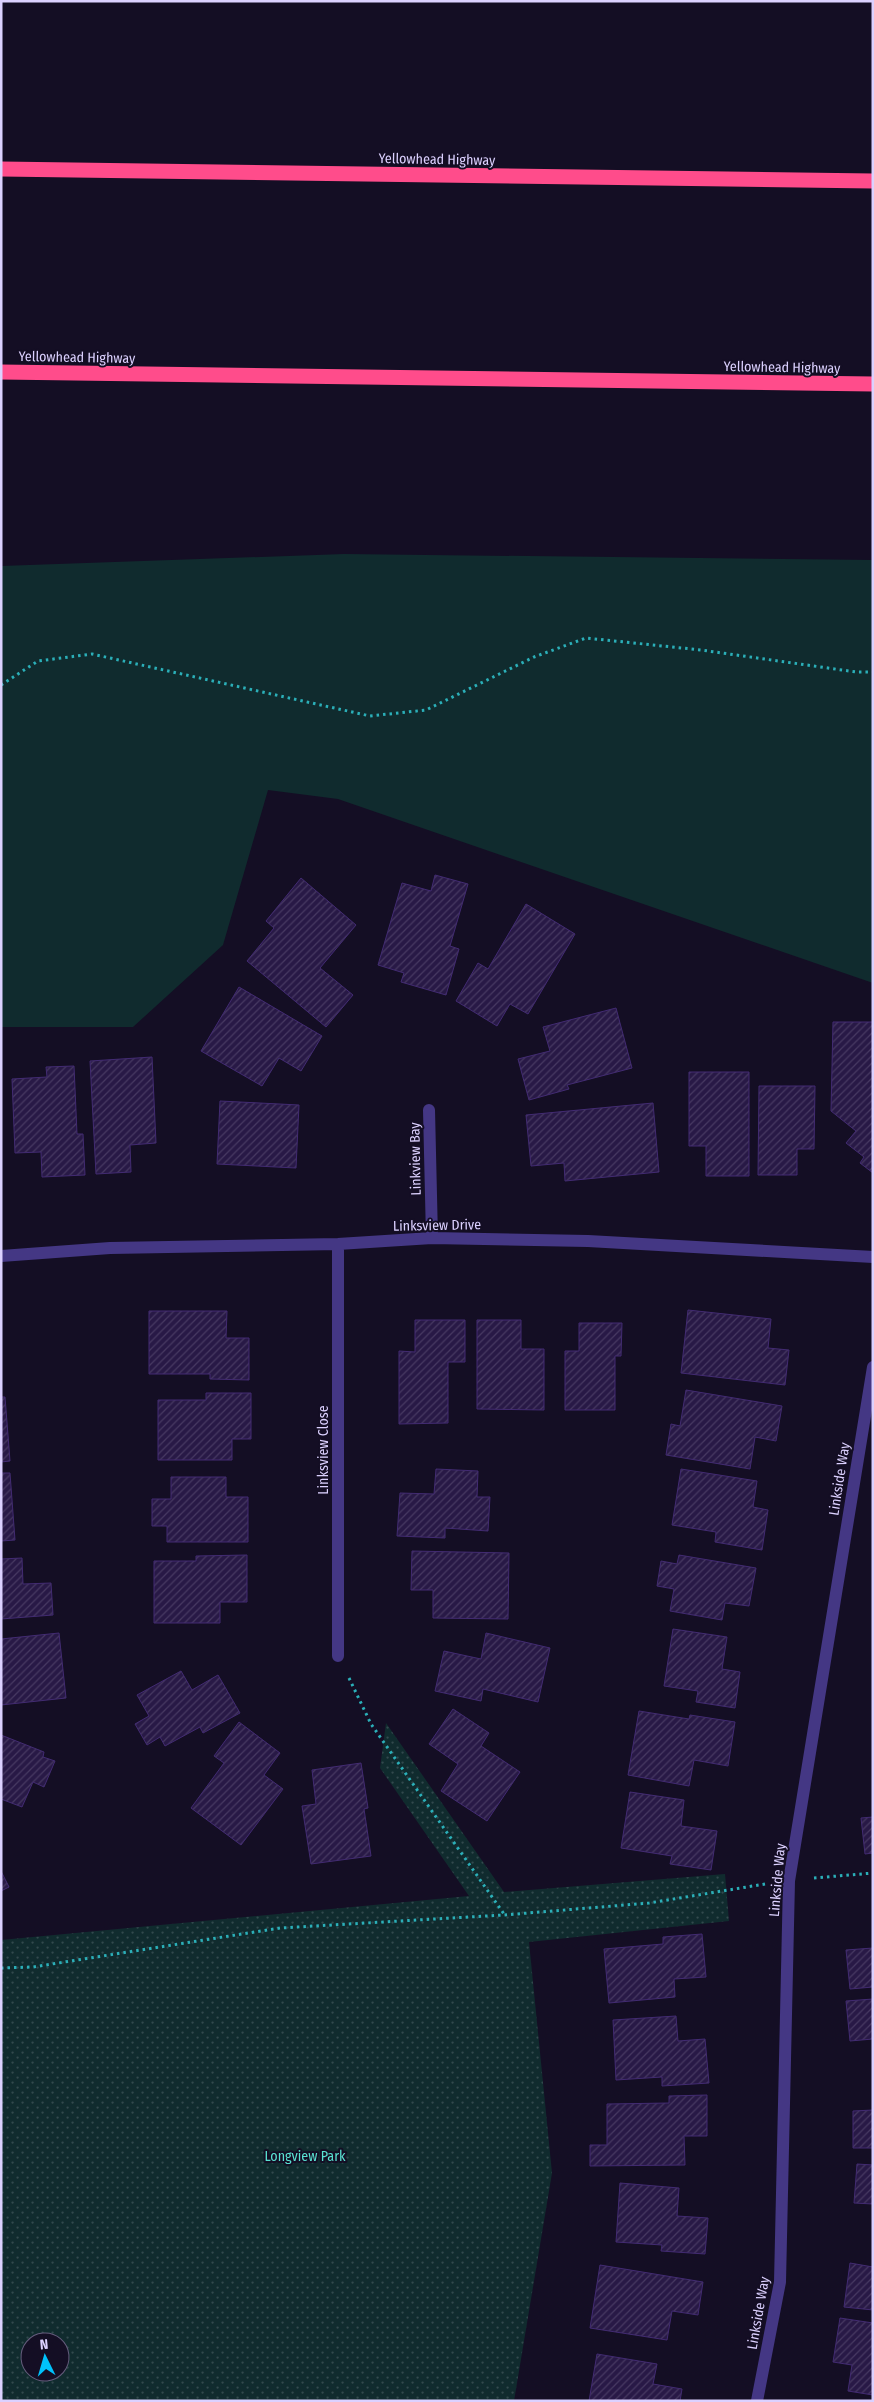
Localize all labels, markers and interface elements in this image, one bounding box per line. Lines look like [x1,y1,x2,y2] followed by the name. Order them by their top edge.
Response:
[379,150,496,169] street label: Yellowhead Highway
[19,348,136,367] street label: Yellowhead Highway
[724,358,841,377] street label: Yellowhead Highway
[406,1121,425,1196] street label: Linkview Bay
[393,1216,481,1235] street label: Linksview Drive
[315,1405,332,1495] street label: Linksview Close
[825,1441,854,1517] street label: Linkside Way
[766,1842,789,1918] street label: Linkside Way
[264,2148,346,2165] park label: Longview Park
[744,2275,773,2351] street label: Linkside Way
[20,2332,70,2382] north arrow
[39,2336,49,2353] text: N

